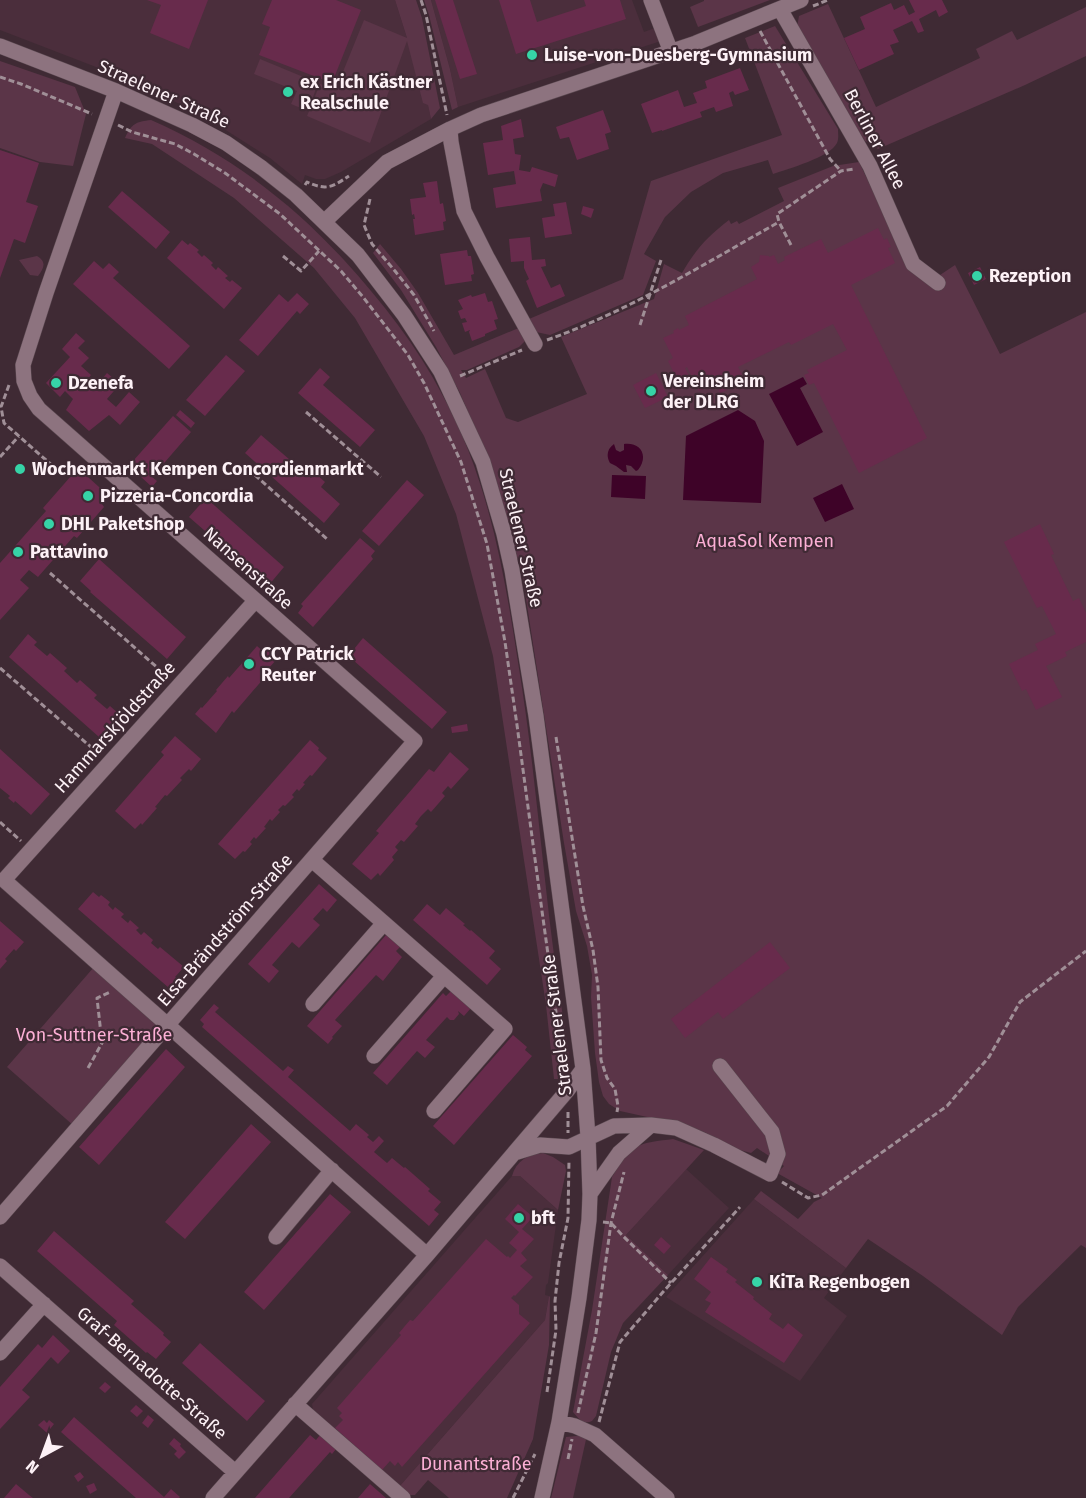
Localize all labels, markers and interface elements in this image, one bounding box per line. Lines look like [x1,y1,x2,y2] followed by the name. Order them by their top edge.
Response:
[544,44,812,66] place label: Luise-von-Duesberg-Gymnasium
[525,48,539,62] marker: Luise-von-Duesberg-Gymnasium
[95,55,233,133] street label: Straelener Straße
[300,71,433,114] place label: ex Erich Kästner Realschule
[281,85,295,99] marker: ex Erich Kästner Realschule
[839,85,911,193] street label: Berliner Allee
[989,265,1071,287] place label: Rezeption
[970,269,984,283] marker: Rezeption
[662,370,764,413] place label: Vereinsheim der DLRG
[68,372,134,394] place label: Dzenefa
[49,376,63,390] marker: Dzenefa
[644,384,658,398] marker: Vereinsheim der DLRG
[32,458,365,480] place label: Wochenmarkt Kempen Concordienmarkt
[13,462,27,476] marker: Wochenmarkt Kempen Concordienmarkt
[494,466,548,610] street label: Straelener Straße
[100,485,254,507] place label: Pizzeria-Concordia
[81,489,95,503] marker: Pizzeria-Concordia
[61,513,185,535] place label: DHL Paketshop
[42,517,56,531] marker: DHL Paketshop
[199,522,297,614] street label: Nansenstraße
[696,530,834,552] park label: AquaSol Kempen
[30,541,108,563] place label: Pattavino
[11,545,25,559] marker: Pattavino
[261,643,355,686] place label: CCY Patrick Reuter
[50,656,180,798] street label: Hammarskjöldstraße
[242,657,256,671] marker: CCY Patrick Reuter
[153,849,297,1011] street label: Elsa-Brändström-Straße
[537,953,577,1097] street label: Straelener Straße
[16,1024,172,1046] park label: Von-Suttner-Straße
[531,1207,556,1229] place label: bft
[512,1211,526,1225] marker: bft
[769,1271,910,1293] place label: KiTa Regenbogen
[750,1275,764,1289] marker: KiTa Regenbogen
[72,1302,232,1444] street label: Graf-Bernadotte-Straße
[12,1426,72,1486] north arrow
[421,1453,531,1475] park label: Dunantstraße
[22,1456,43,1478] text: N

